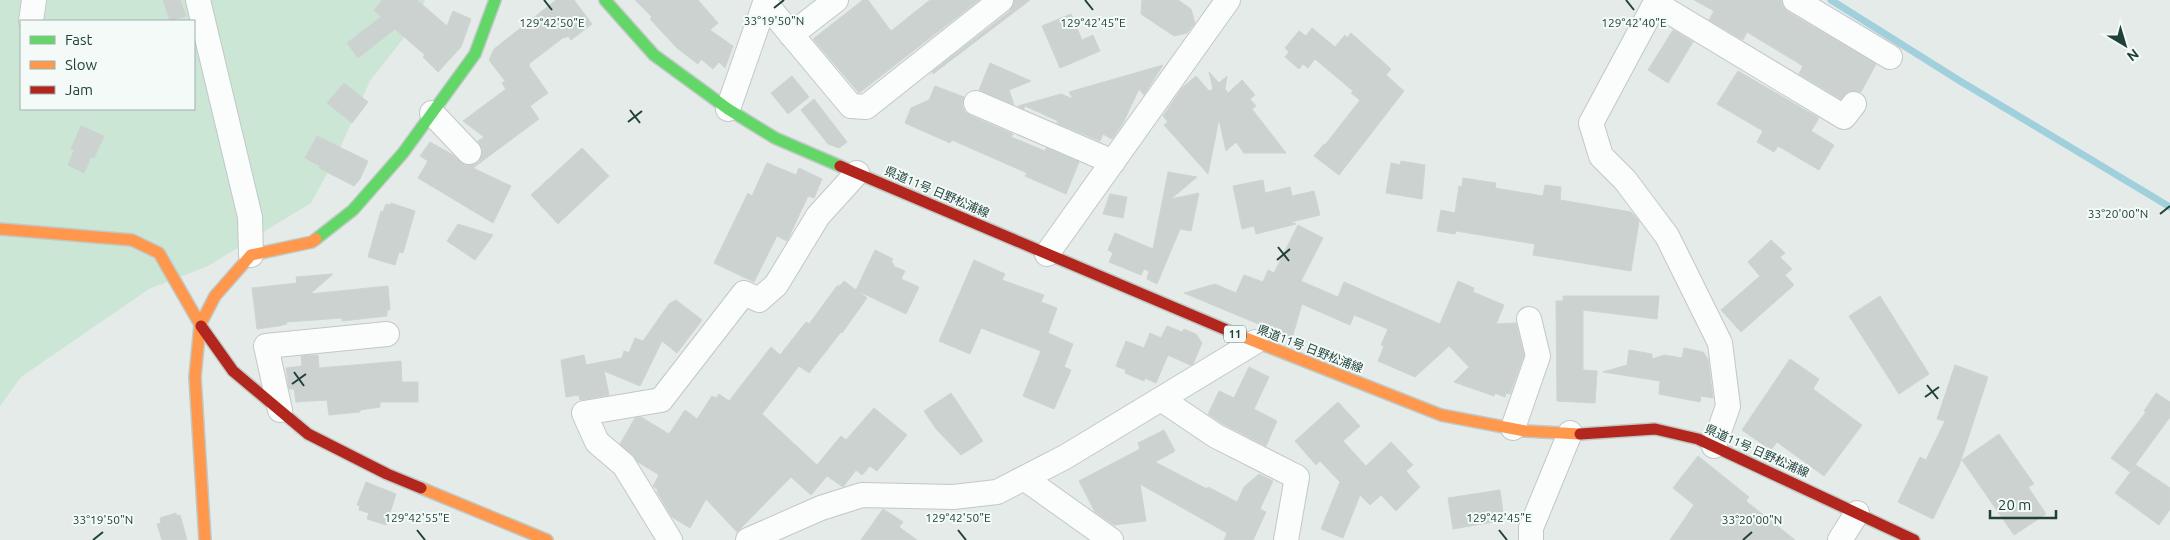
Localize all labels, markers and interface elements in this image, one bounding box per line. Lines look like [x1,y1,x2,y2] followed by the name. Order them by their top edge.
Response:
[744,14,804,27] text: 33°19'50"N
[519,16,585,29] text: 129°42'50"E
[1060,16,1126,29] text: 129°42'45"E
[1601,16,1667,29] text: 129°42'40"E
[20,20,195,110] legend
[2100,20,2150,70] north arrow
[65,31,93,48] text: Fast
[2124,46,2142,65] text: N
[65,56,98,73] text: Slow
[65,81,93,98] text: Jam
[883,164,991,219] street label: 県道11号 日野松浦線
[2088,207,2148,220] text: 33°20'00"N
[1255,322,1365,375] street label: 県道11号 日野松浦線
[1224,326,1246,342] road number: 11
[1703,422,1811,479] street label: 県道11号 日野松浦線
[1990,488,2056,520] scale bar
[1998,496,2031,513] text: 20 m
[384,511,450,524] text: 129°42'55"E
[925,511,991,524] text: 129°42'50"E
[1466,511,1532,524] text: 129°42'45"E
[73,513,133,526] text: 33°19'50"N
[1722,513,1782,526] text: 33°20'00"N

